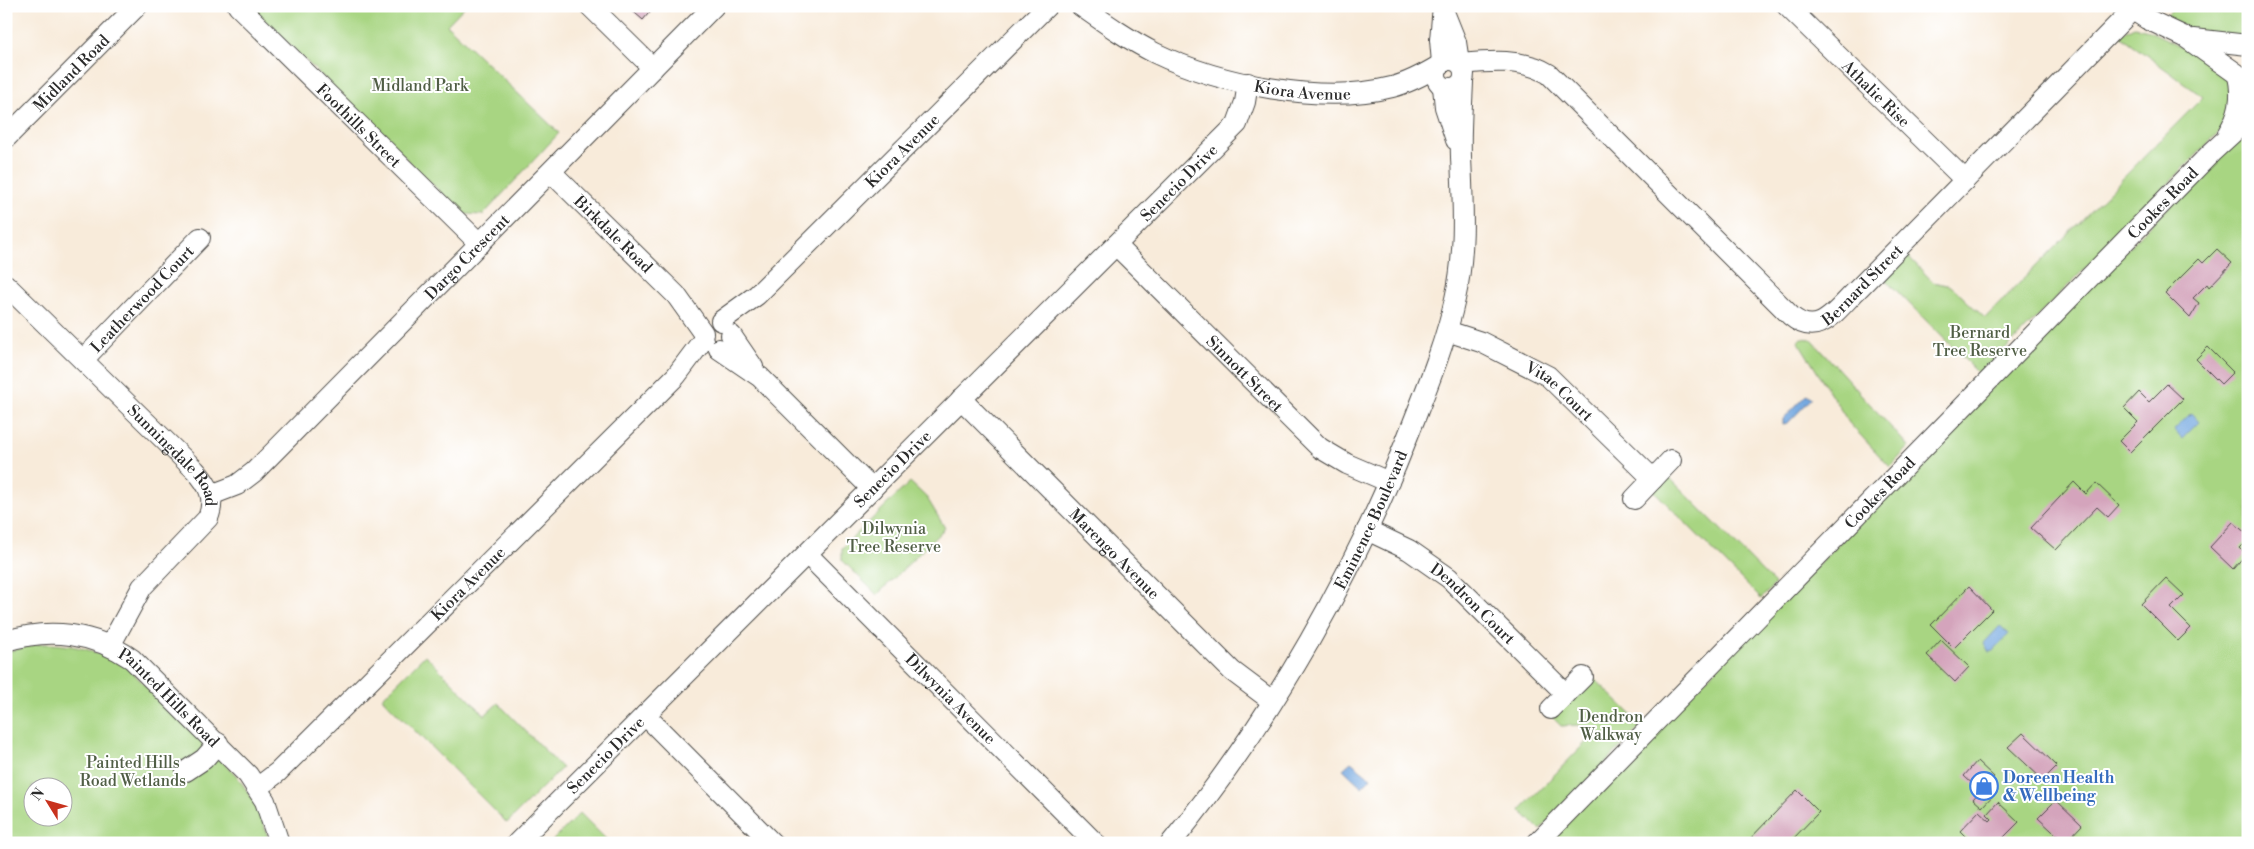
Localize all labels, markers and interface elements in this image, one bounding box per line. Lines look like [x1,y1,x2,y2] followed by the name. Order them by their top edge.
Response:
[29,31,114,116] street label: Midland Road
[1837,56,1914,132] street label: Athalie Rise
[372,76,470,96] park label: Midland Park
[1252,77,1351,105] street label: Kiora Avenue
[312,80,405,172] street label: Foothills Street
[861,110,944,193] street label: Kiora Avenue
[1136,140,1222,226] street label: Senecio Drive
[2124,163,2203,244] street label: Cookes Road
[569,191,656,277] street label: Birkdale Road
[421,210,514,304] street label: Dargo Crescent
[1817,240,1908,331] street label: Bernard Street
[86,241,199,357] street label: Leatherwood Court
[1933,323,2027,361] park label: Bernard Tree Reserve
[1202,332,1287,417] street label: Sinnott Street
[1521,357,1597,426] street label: Vitae Court
[123,401,220,506] street label: Sunningdale Road
[850,426,936,512] street label: Senecio Drive
[1330,448,1412,593] street label: Eminence Boulevard
[1841,453,1920,533] street label: Cookes Road
[1065,505,1164,604] street label: Marengo Avenue
[847,519,941,557] park label: Dilwynia Tree Reserve
[427,543,510,625] street label: Kiora Avenue
[1426,559,1519,649] street label: Dendron Court
[114,644,223,752] street label: Painted Hills Road
[901,650,1000,749] street label: Dilwynia Avenue
[1579,707,1644,745] park label: Dendron Walkway
[563,712,649,798] street label: Senecio Drive
[80,753,186,791] park label: Painted Hills Road Wetlands
[2003,768,2115,806] place label: Doreen Health & Wellbeing
[1969,771,1999,801] shop icon: Doreen Health & Wellbeing
[22,776,72,826] north arrow
[28,785,49,805] text: N

